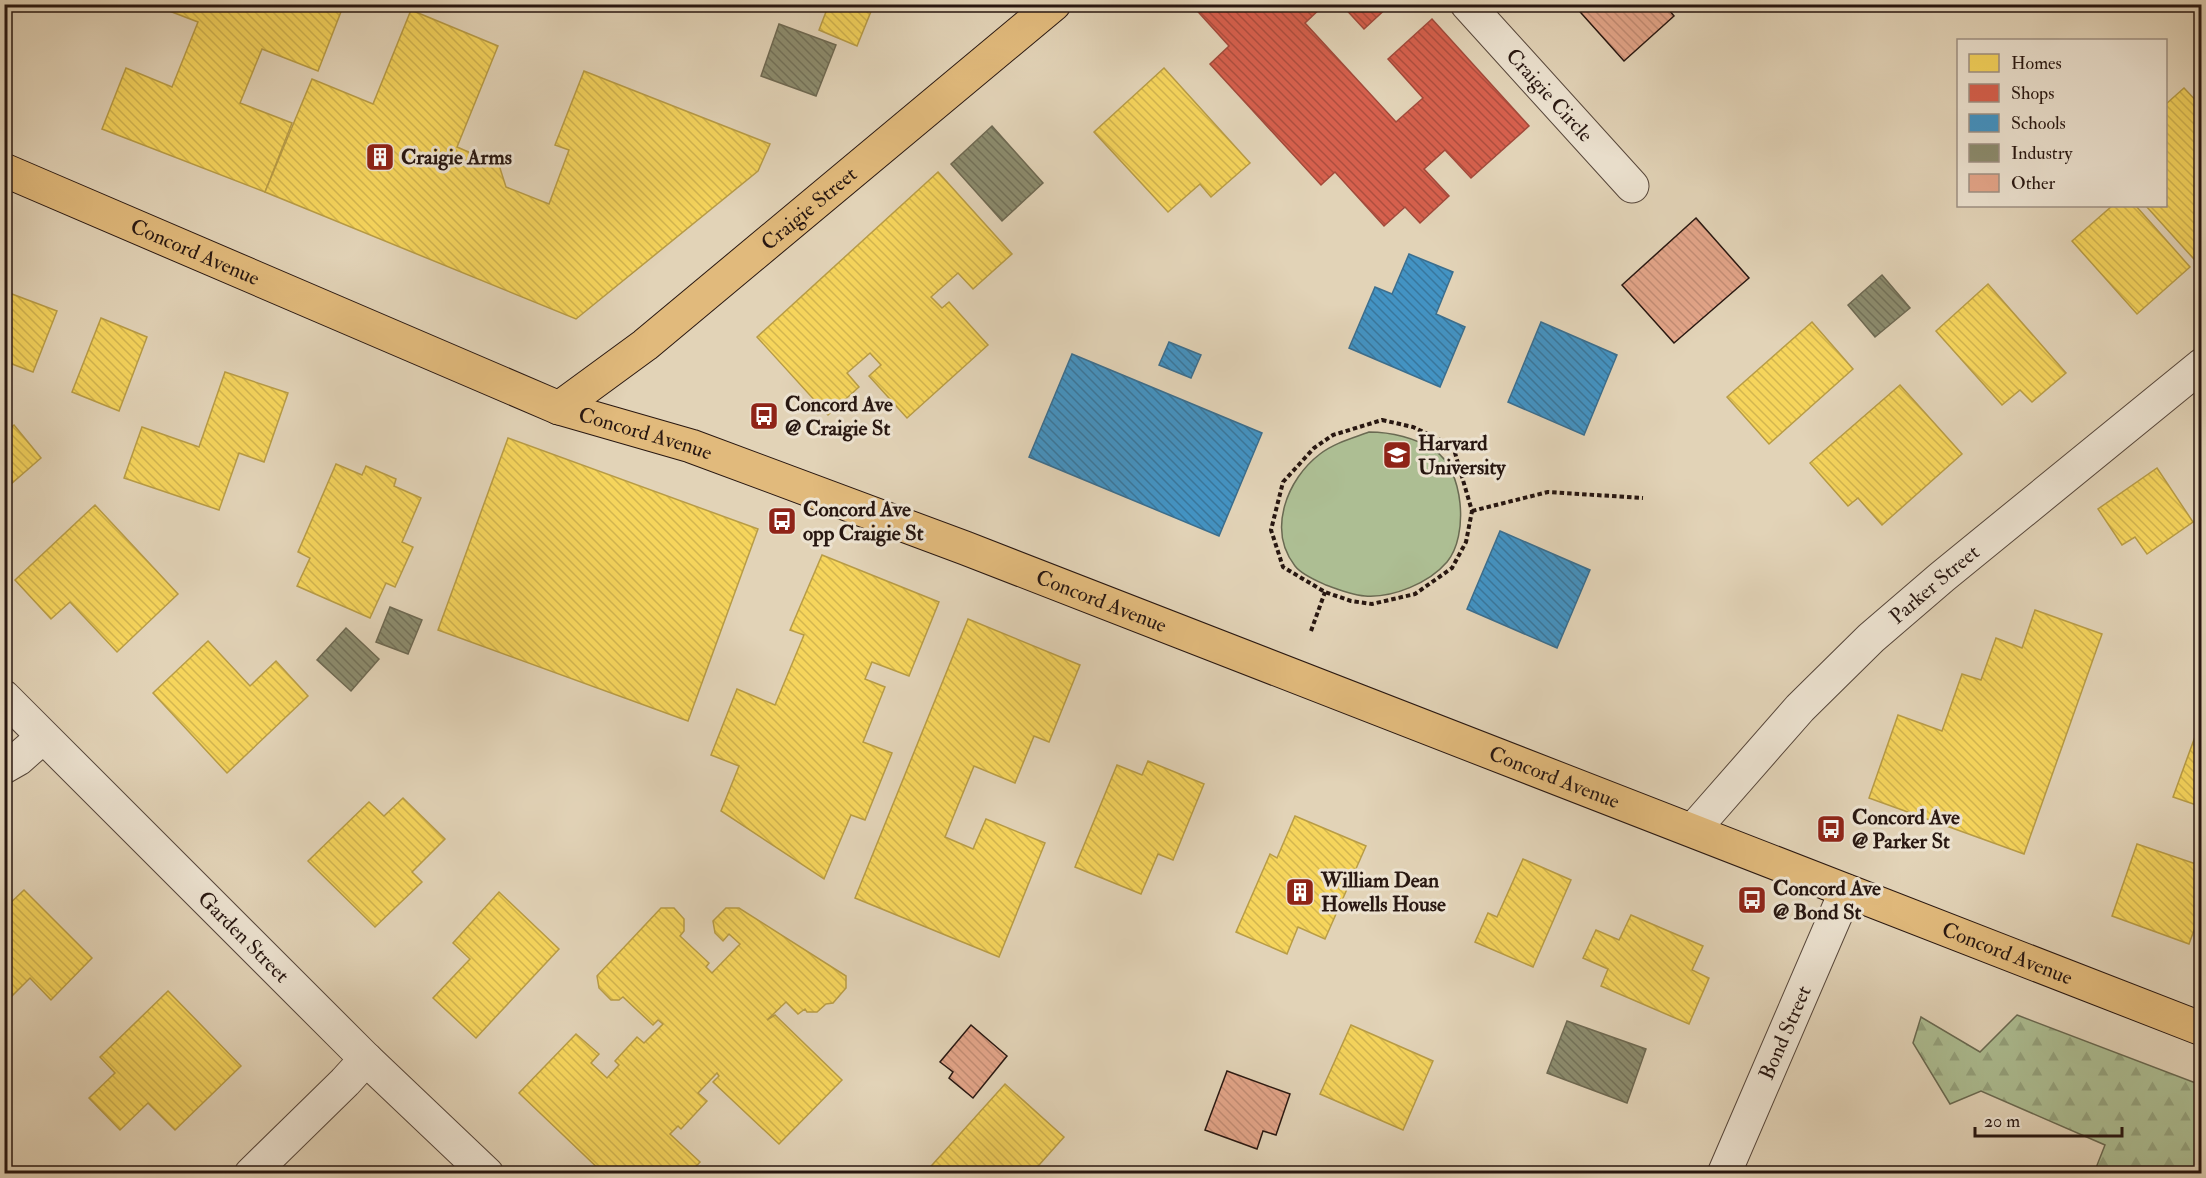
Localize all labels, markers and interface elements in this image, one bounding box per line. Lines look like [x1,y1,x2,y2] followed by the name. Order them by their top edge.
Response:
[1957,39,2167,207] legend
[1500,43,1599,148] street label: Craigie Circle
[2011,52,2062,75] text: Homes
[2011,82,2054,105] text: Shops
[2011,112,2066,135] text: Schools
[364,141,396,173] building icon: Craigie Arms
[2011,142,2073,165] text: Industry
[401,144,512,171] place label: Craigie Arms
[755,160,863,256] street label: Craigie Street
[2011,172,2055,195] text: Other
[126,212,264,292] street label: Concord Avenue
[785,391,893,442] place label: Concord Ave @ Craigie St
[748,400,780,432] bus stop icon: Concord Ave @ Craigie St
[576,401,716,466] street label: Concord Avenue
[1418,430,1506,481] place label: Harvard University
[1381,439,1413,471] school or university icon: Harvard University
[803,496,924,547] place label: Concord Ave opp Craigie St
[766,505,798,537] bus stop icon: Concord Ave opp Craigie St
[1884,538,1985,630] street label: Parker Street
[1032,563,1171,639] street label: Concord Avenue
[1485,740,1624,815] street label: Concord Avenue
[1852,804,1960,855] place label: Concord Ave @ Parker St
[1815,813,1847,845] bus stop icon: Concord Ave @ Parker St
[1320,867,1446,918] place label: William Dean Howells House
[1773,875,1881,926] place label: Concord Ave @ Bond St
[1284,876,1316,908] building icon: William Dean Howells House
[1736,884,1768,916] bus stop icon: Concord Ave @ Bond St
[192,885,295,988] street label: Garden Street
[1938,916,2077,991] street label: Concord Avenue
[1753,981,1817,1084] street label: Bond Street
[1975,1100,2122,1138] scale bar
[1984,1110,2020,1133] text: 20 m

